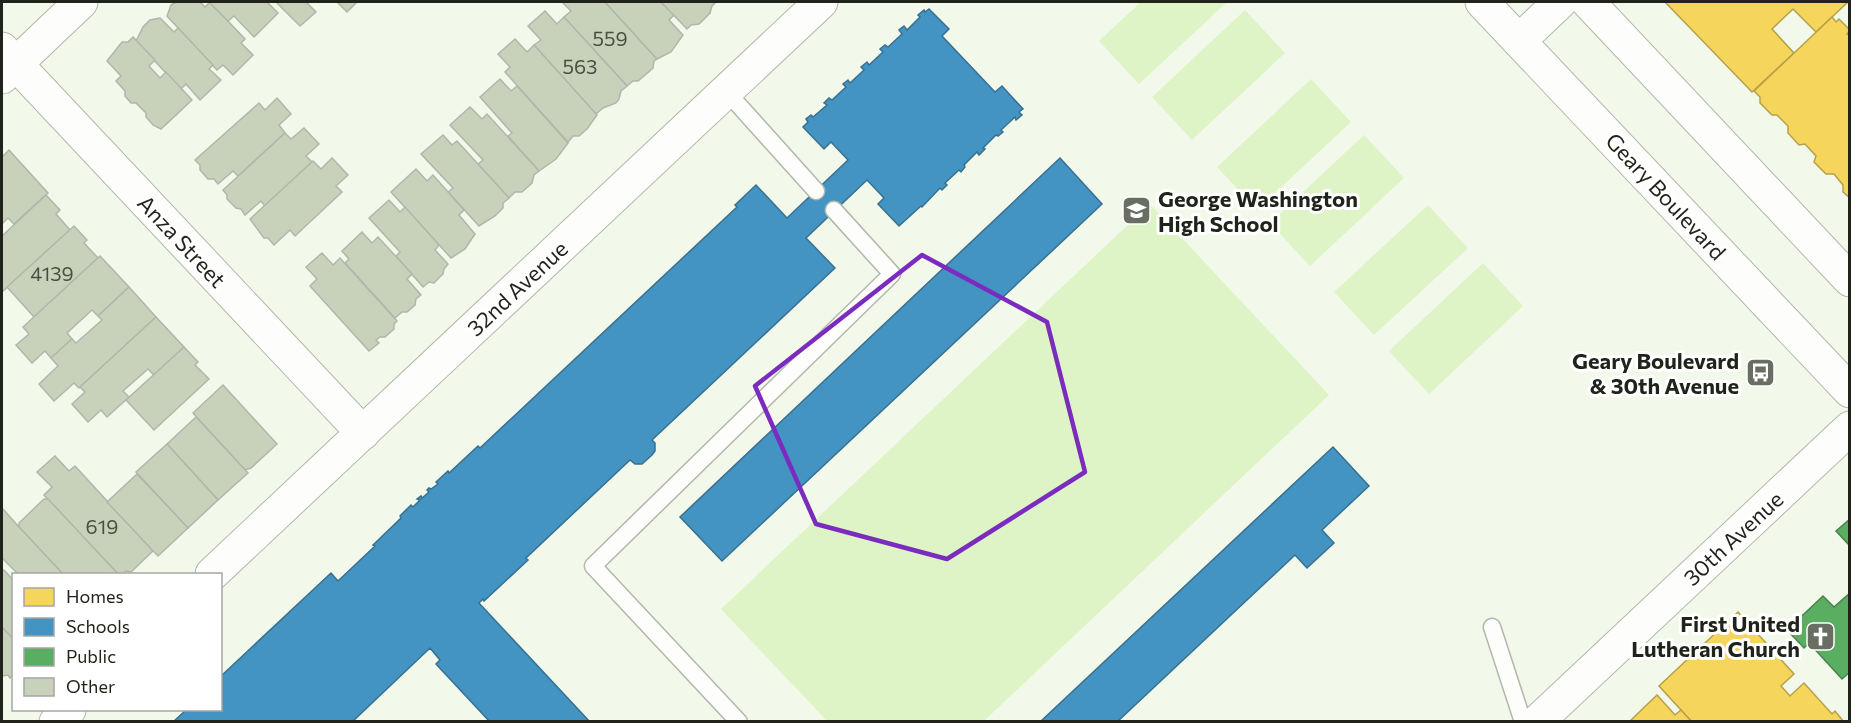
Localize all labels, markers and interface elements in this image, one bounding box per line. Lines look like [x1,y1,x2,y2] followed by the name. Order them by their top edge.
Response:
[592,26,628,50] house number: 559
[563,54,598,78] house number: 563
[1600,127,1732,265] street label: Geary Boulevard
[1158,185,1358,237] place label: George Washington High School
[132,189,232,293] street label: Anza Street
[1121,195,1153,227] school or university icon: George Washington High School
[461,235,573,341] street label: 32nd Avenue
[30,261,74,285] house number: 4139
[1572,347,1739,399] place label: Geary Boulevard & 30th Avenue
[1744,357,1776,389] bus stop icon: Geary Boulevard & 30th Avenue
[1678,485,1788,591] street label: 30th Avenue
[86,514,118,538] house number: 619
[12,573,222,711] legend
[66,585,124,607] text: Homes
[1631,610,1800,662] place label: First United Lutheran Church
[66,615,130,637] text: Schools
[1805,620,1837,652] church icon: First United Lutheran Church
[66,645,116,667] text: Public
[66,675,115,697] text: Other

